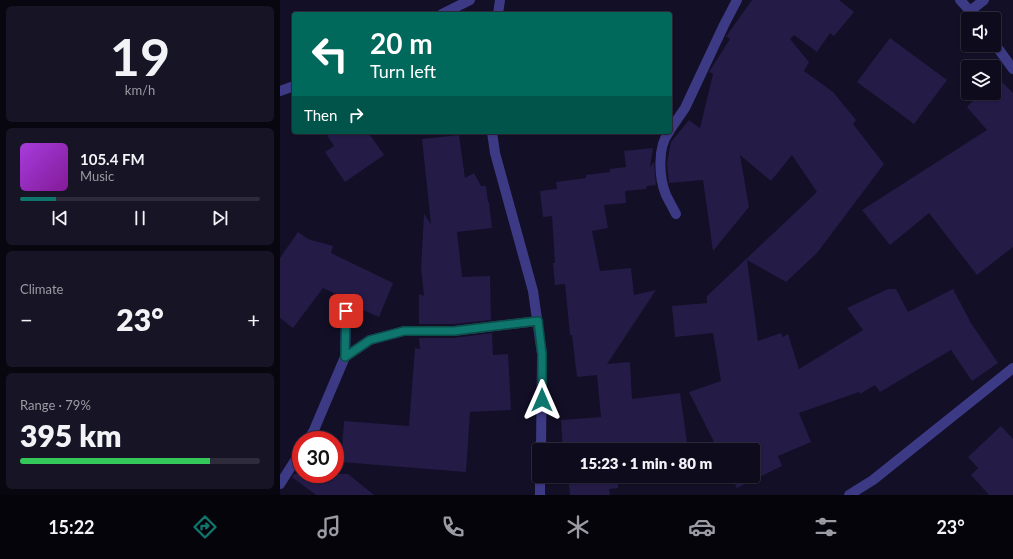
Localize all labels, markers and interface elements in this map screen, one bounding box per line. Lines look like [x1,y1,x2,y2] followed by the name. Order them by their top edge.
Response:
[961,12,1001,100] map controls
[961,12,1001,52] button: sound
[110,25,170,87] text: 19
[370,26,433,60] text: 20 m
[304,28,356,80] icon: left
[370,60,436,82] text: Turn left
[961,60,1001,100] button: layers
[125,82,155,98] text: km/h
[345,104,367,126] icon: right
[304,106,337,124] text: Then
[80,150,145,168] text: 105.4 FM
[80,168,114,184] text: Music
[49,207,71,229] icon: previous
[129,207,151,229] icon: pause
[209,207,231,229] icon: next
[20,281,63,297] text: Climate
[329,294,363,328] pin
[335,300,357,322] icon: arrive
[116,301,164,337] text: 23°
[20,306,33,333] text: −
[247,306,260,333] text: +
[521,379,563,421] position arrow
[20,397,91,413] text: Range · 79%
[20,417,121,453] text: 395 km
[292,431,344,483] speed limit sign: 30
[580,454,712,472] text: 15:23 · 1 min · 80 m
[191,513,219,541] icon: directions
[315,513,343,541] icon: music
[439,513,467,541] icon: phone
[564,513,592,541] icon: climate
[688,513,716,541] icon: car
[812,513,840,541] icon: filters
[48,516,95,538] text: 15:22
[936,516,965,538] text: 23°

